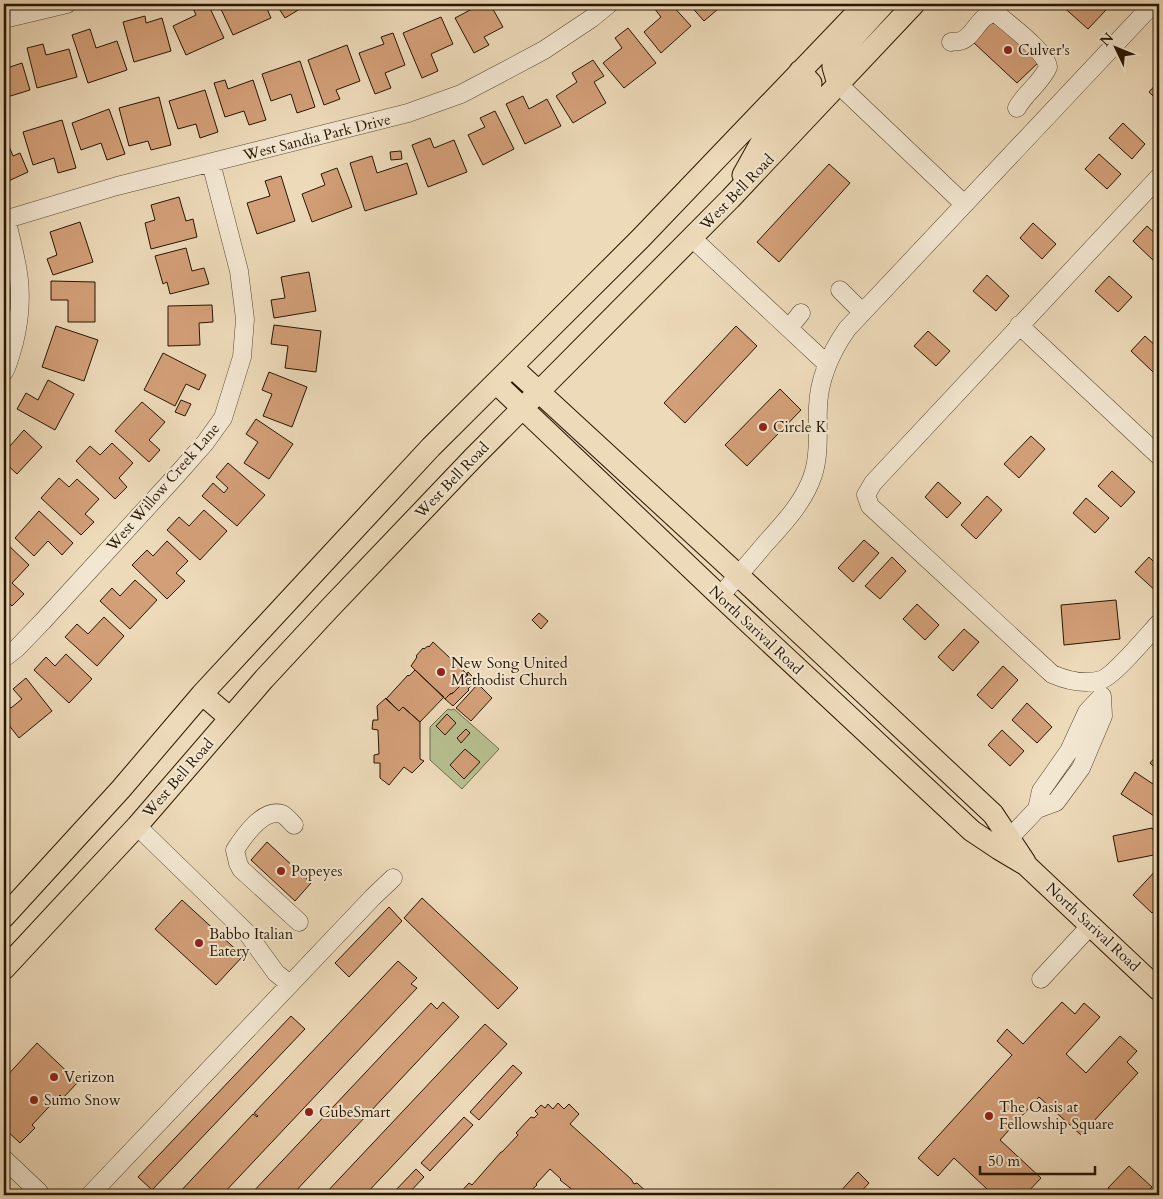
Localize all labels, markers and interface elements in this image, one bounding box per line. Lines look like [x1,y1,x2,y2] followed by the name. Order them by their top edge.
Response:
[1090,22,1140,72] north arrow
[1096,29,1118,50] text: N
[1018,40,1070,60] place label: Culver's
[1002,44,1014,56] marker: Culver's
[240,109,393,165] street label: West Sandia Park Drive
[695,150,779,235] street label: West Bell Road
[773,417,828,437] place label: Circle K
[101,419,224,556] street label: West Willow Creek Lane
[757,421,769,433] marker: Circle K
[410,438,494,523] street label: West Bell Road
[705,581,807,679] street label: North Sarival Road
[451,653,568,690] place label: New Song United Methodist Church
[435,666,447,678] marker: New Song United Methodist Church
[137,734,218,823] street label: West Bell Road
[291,861,343,881] place label: Popeyes
[275,865,287,877] marker: Popeyes
[1042,878,1144,976] street label: North Sarival Road
[209,924,294,961] place label: Babbo Italian Eatery
[193,937,205,949] marker: Babbo Italian Eatery
[64,1067,115,1087] place label: Verizon
[48,1071,60,1083] marker: Verizon
[44,1090,121,1110] place label: Sumo Snow
[28,1094,40,1106] marker: Sumo Snow
[999,1097,1114,1134] place label: The Oasis at Fellowship Square
[319,1102,391,1122] place label: CubeSmart
[303,1106,315,1118] marker: CubeSmart
[983,1110,995,1122] marker: The Oasis at Fellowship Square
[980,1144,1096,1176] scale bar
[988,1151,1020,1171] text: 50 m

